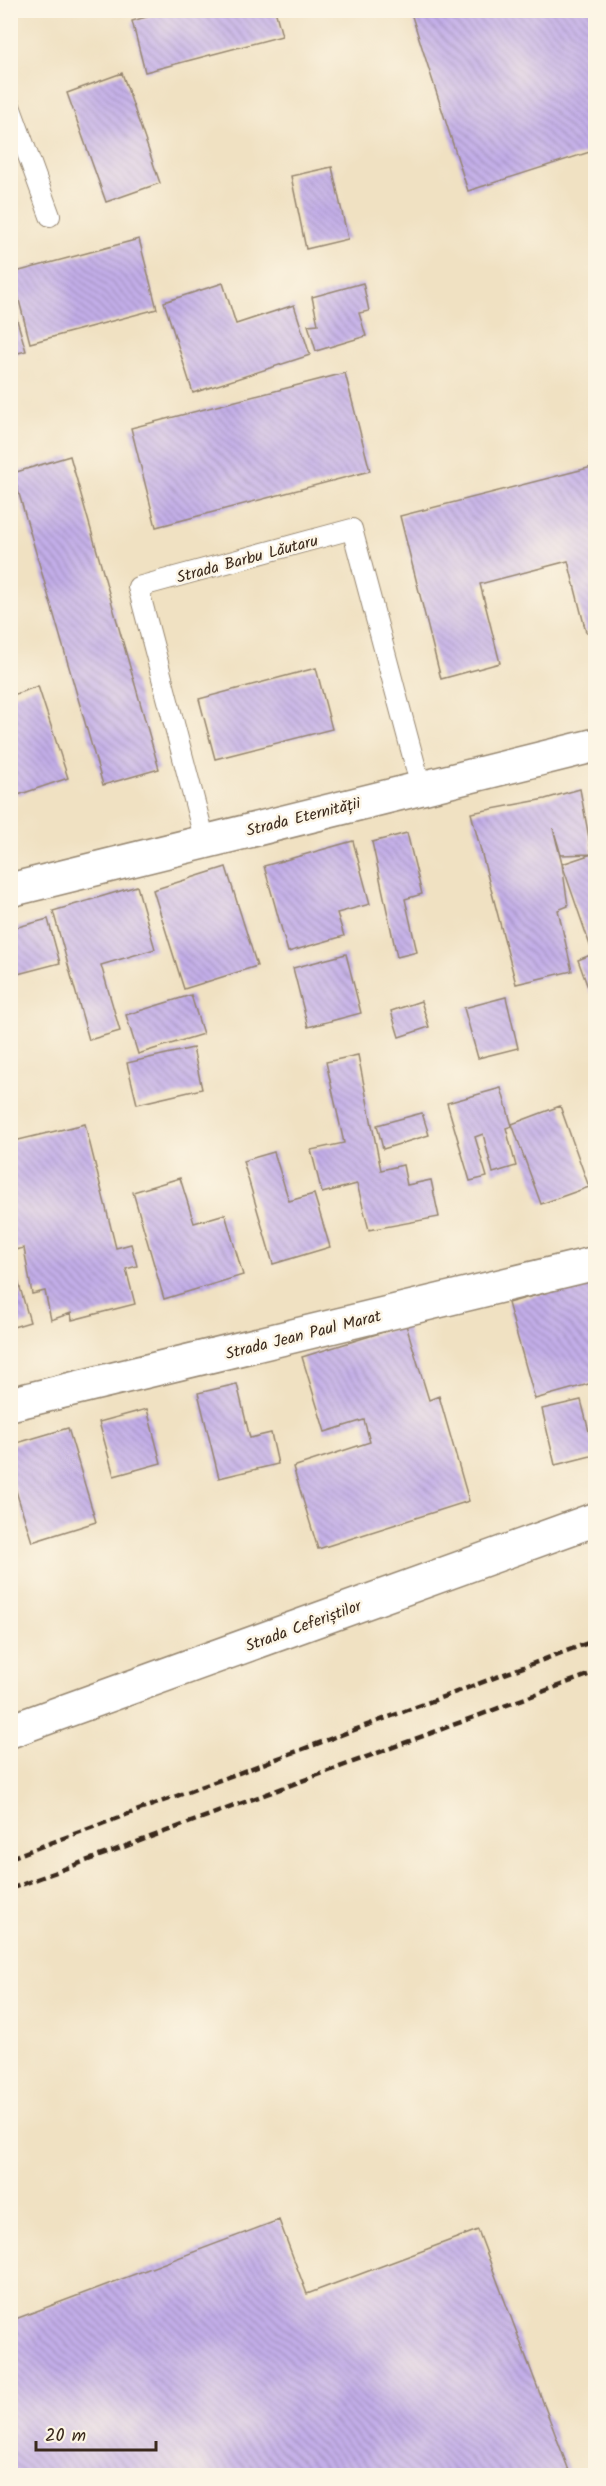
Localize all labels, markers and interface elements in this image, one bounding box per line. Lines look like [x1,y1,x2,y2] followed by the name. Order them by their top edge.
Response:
[174,528,321,590] street label: Strada Barbu Lăutaru
[244,791,364,844] street label: Strada Eternității
[223,1304,385,1367] street label: Strada Jean Paul Marat
[242,1593,367,1659] street label: Strada Ceferiștilor
[36,2414,156,2452] scale bar
[45,2422,86,2451] text: 20 m

